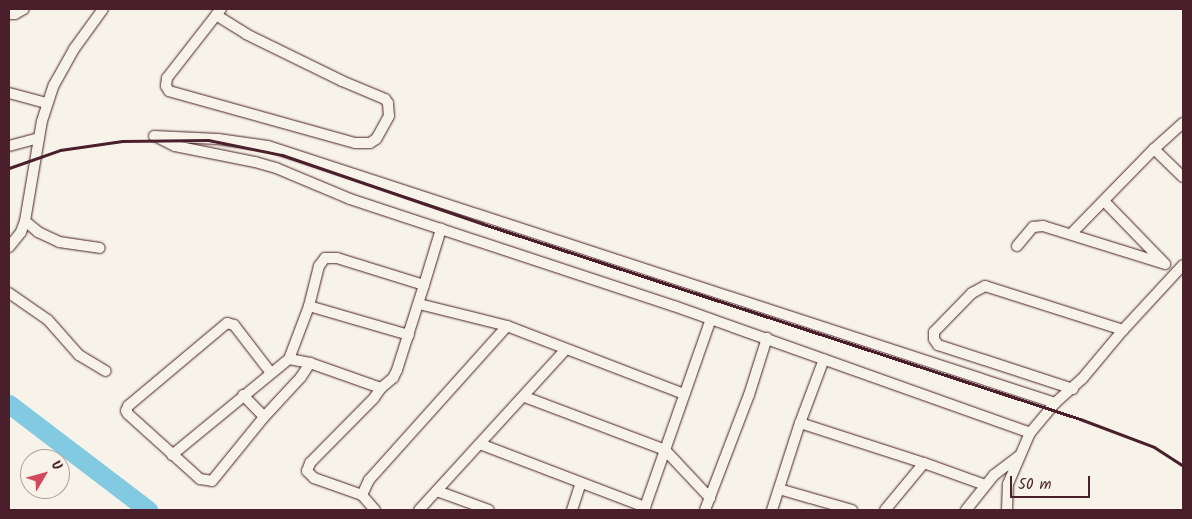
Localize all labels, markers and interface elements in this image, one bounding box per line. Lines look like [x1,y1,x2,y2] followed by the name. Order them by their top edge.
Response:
[20,449,70,499] north arrow
[45,456,67,476] text: U
[1012,466,1092,498] scale bar
[1018,473,1052,497] text: 50 m

